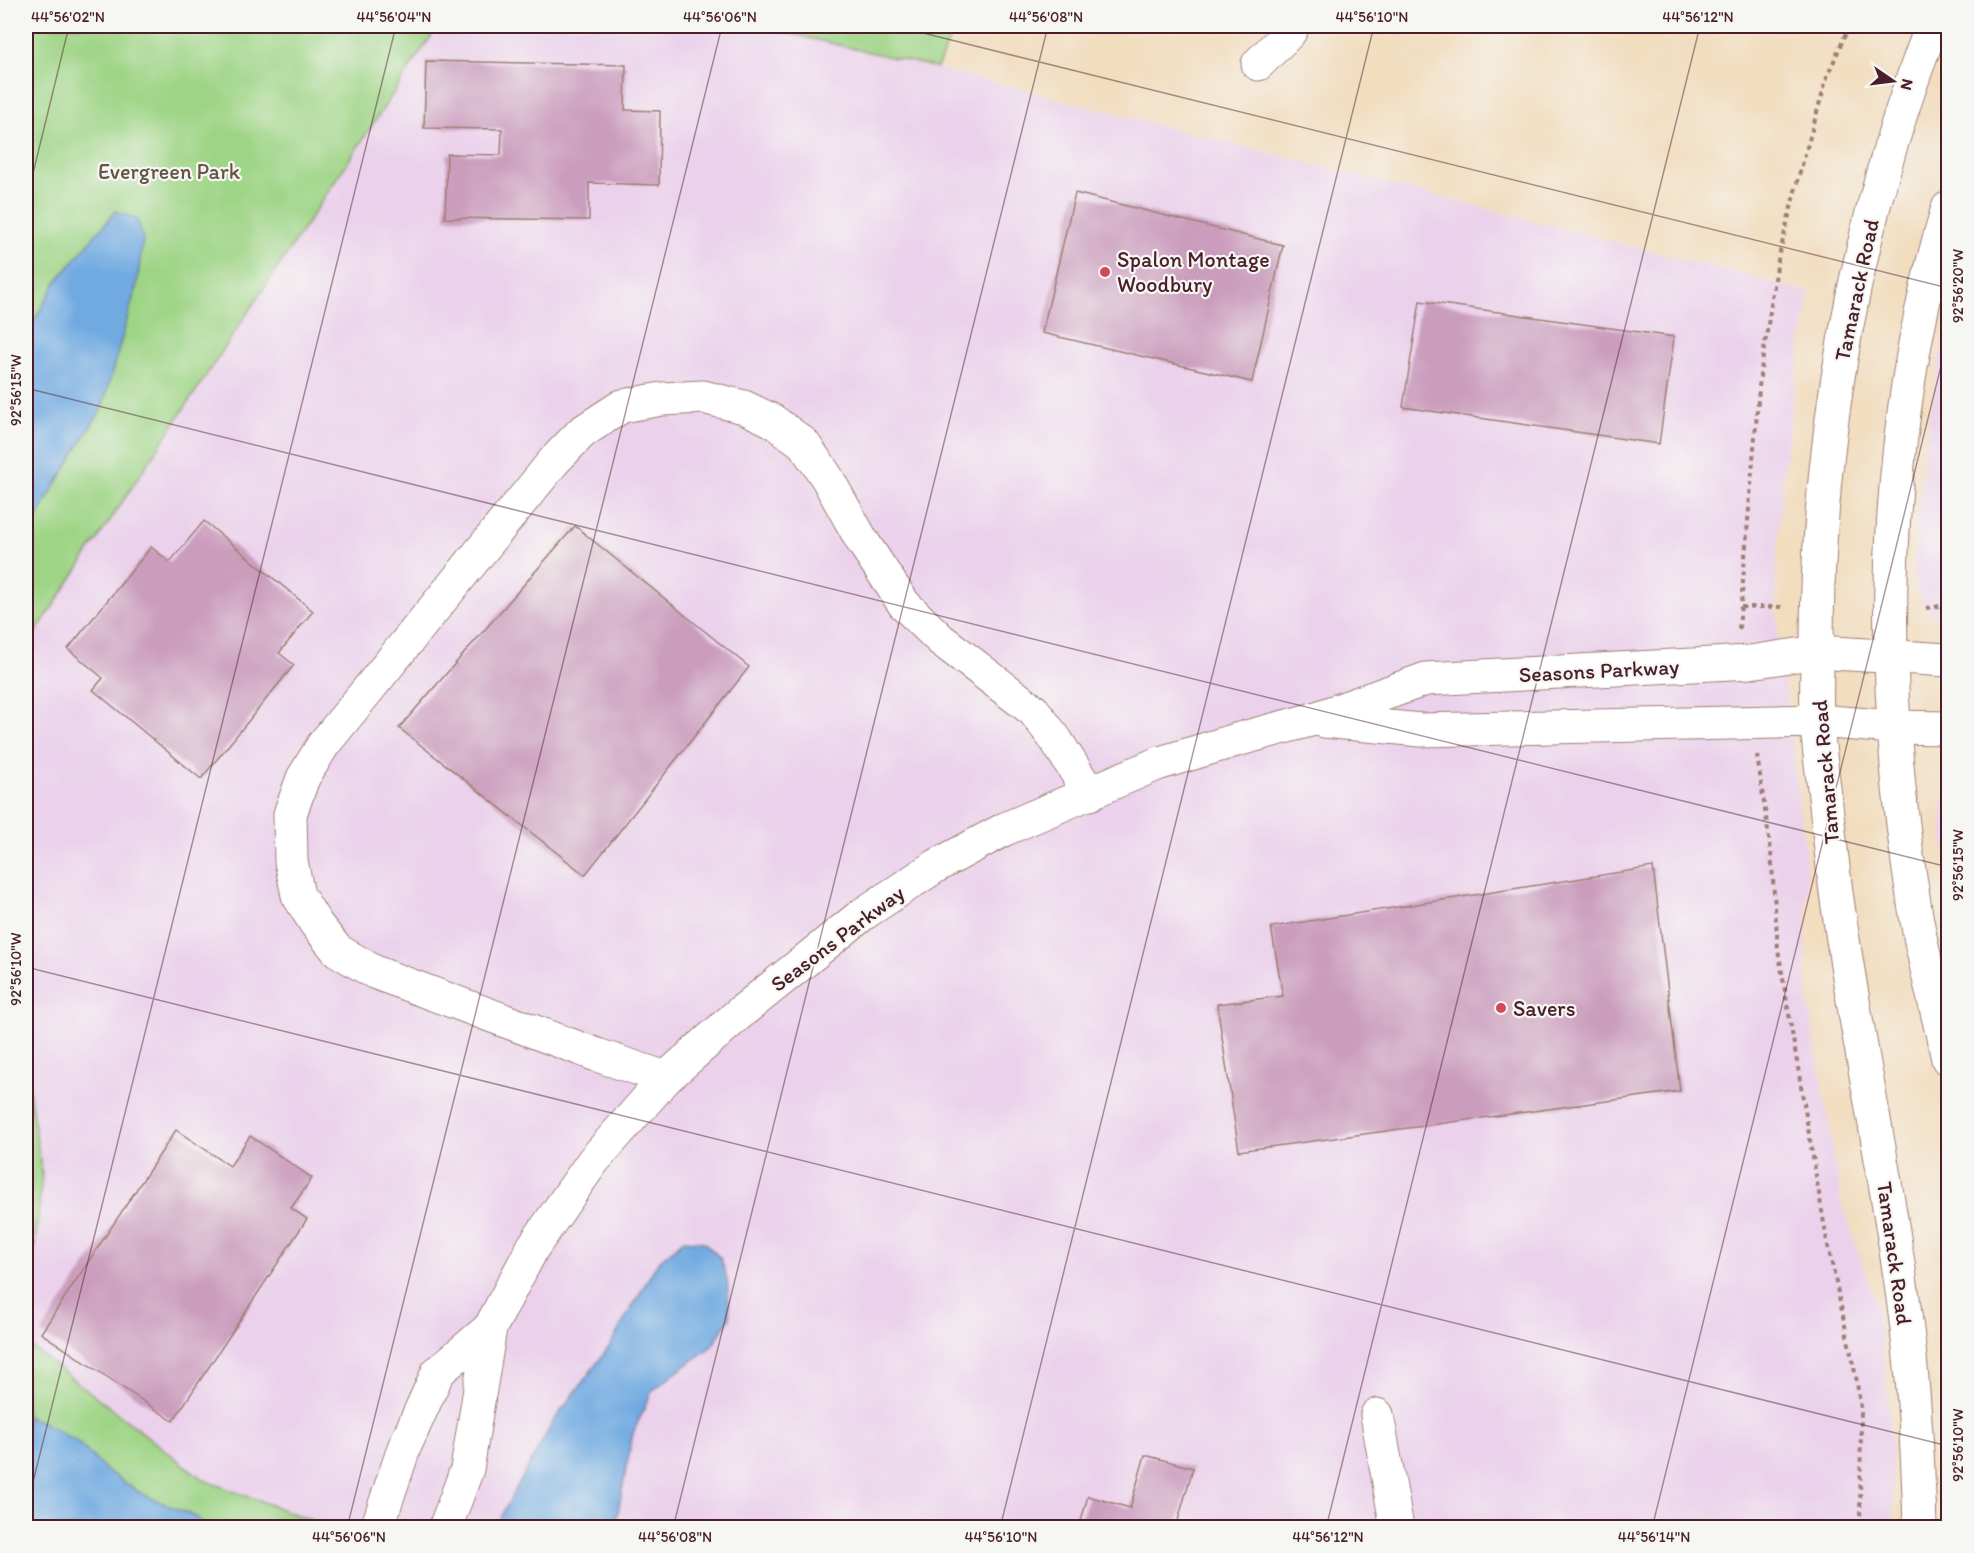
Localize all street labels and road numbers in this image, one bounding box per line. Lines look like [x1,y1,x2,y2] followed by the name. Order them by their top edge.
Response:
[1828,216,1885,363] street label: Tamarack Road
[1518,653,1681,688] street label: Seasons Parkway
[1806,699,1845,845] street label: Tamarack Road
[765,879,910,998] street label: Seasons Parkway
[1871,1180,1918,1327] street label: Tamarack Road

